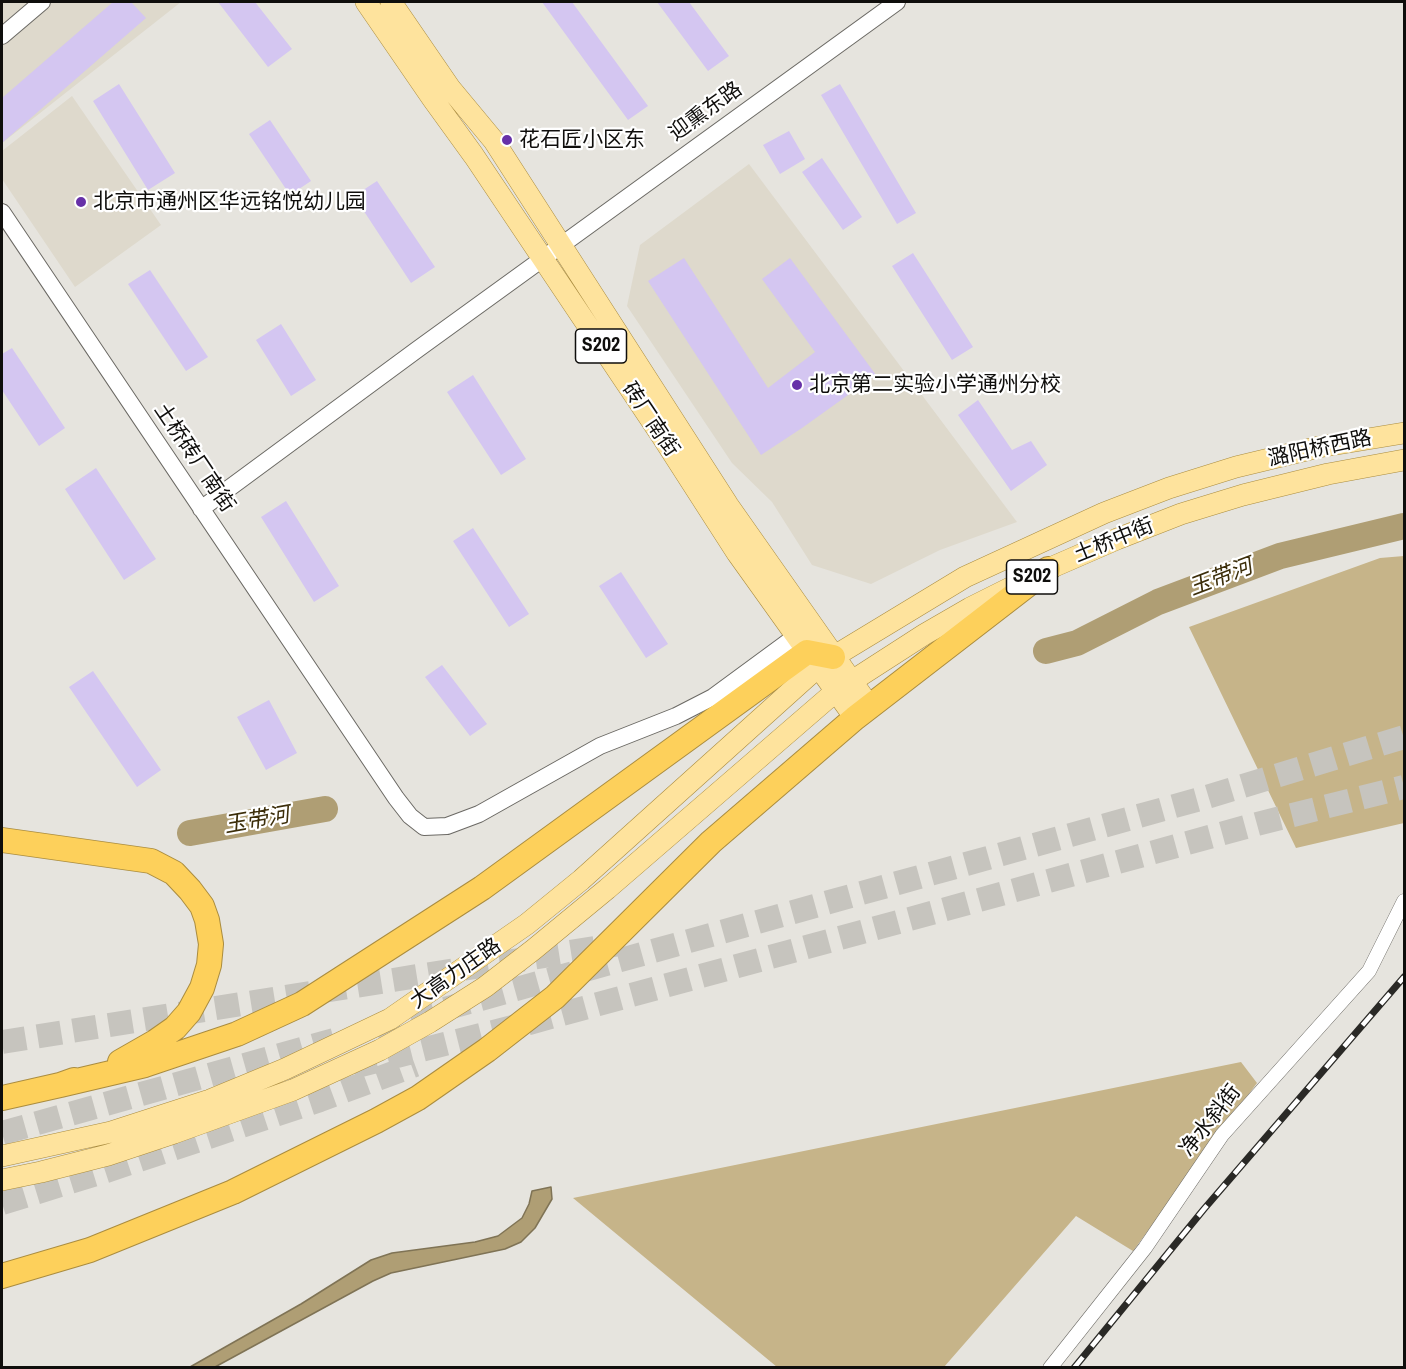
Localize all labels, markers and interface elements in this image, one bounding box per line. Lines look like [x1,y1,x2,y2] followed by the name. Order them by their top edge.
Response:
[665,77,747,147] street label: 迎熏东路
[519,127,645,153] place label: 花石匠小区东
[500,133,514,147] marker: 花石匠小区东
[93,189,366,215] place label: 北京市通州区华远铭悦幼儿园
[74,195,88,209] marker: 北京市通州区华远铭悦幼儿园
[576,329,626,363] road number: S202
[809,372,1061,398] place label: 北京第二实验小学通州分校
[616,378,684,462] street label: 砖厂南街
[790,378,804,392] marker: 北京第二实验小学通州分校
[148,399,240,517] street label: 土桥砖厂南街
[1266,426,1374,472] street label: 潞阳桥西路
[1070,514,1158,568] street label: 土桥中街
[1185,554,1257,602] water label: 玉带河
[1006,560,1058,594] road number: S202
[222,802,292,840] water label: 玉带河
[406,934,506,1014] street label: 大高力庄路
[1175,1080,1247,1162] street label: 净水斜街

